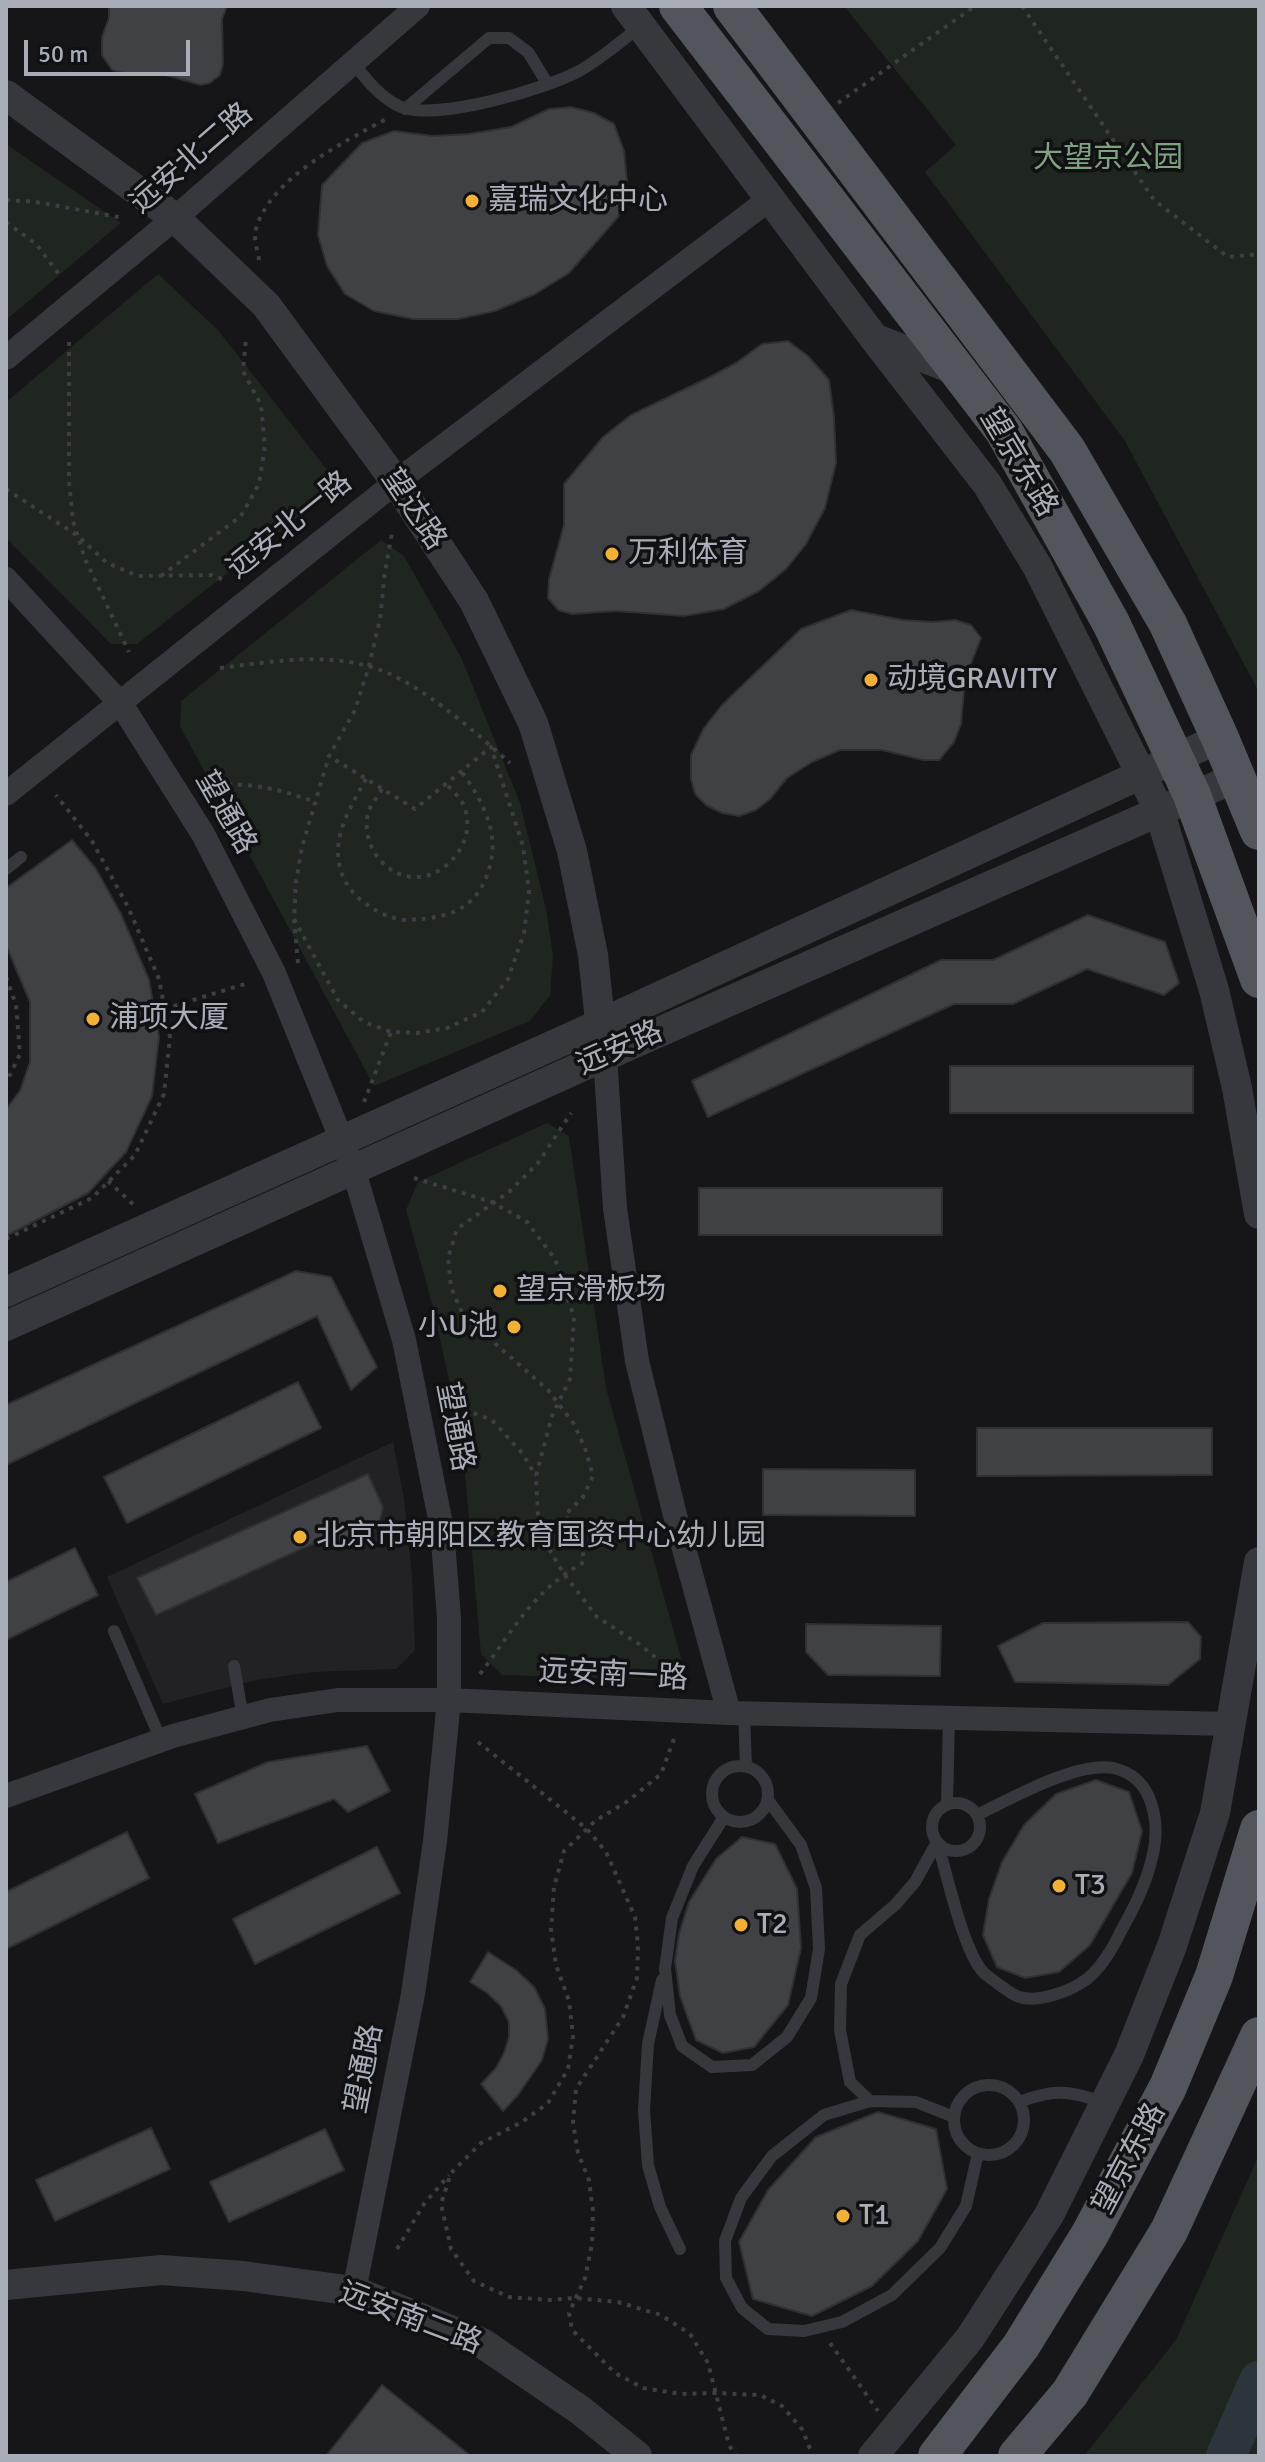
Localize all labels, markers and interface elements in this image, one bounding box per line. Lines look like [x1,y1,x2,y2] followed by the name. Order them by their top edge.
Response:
[28,24,194,74] scale bar
[38,39,88,69] text: 50 m
[124,96,260,222] street label: 远安北二路
[1033,141,1183,177] park label: 大望京公园
[488,183,668,219] place label: 嘉瑞文化中心
[463,192,481,210] marker: 嘉瑞文化中心
[972,402,1064,524] street label: 望京东路
[373,463,453,557] street label: 望达路
[220,465,360,587] street label: 远安北一路
[628,536,748,572] place label: 万利体育
[603,545,621,563] marker: 万利体育
[887,662,1057,698] place label: 动境GRAVITY
[862,671,880,689] marker: 动境GRAVITY
[187,765,263,861] street label: 望通路
[109,1001,229,1037] place label: 浦项大厦
[84,1010,102,1028] marker: 浦项大厦
[572,1014,668,1084] street label: 远安路
[516,1273,666,1309] place label: 望京滑板场
[491,1282,509,1300] marker: 望京滑板场
[418,1309,498,1345] place label: 小U池
[505,1318,523,1336] marker: 小U池
[428,1379,480,1475] street label: 望通路
[316,1519,766,1555] place label: 北京市朝阳区教育国资中心幼儿园
[291,1528,309,1546] marker: 北京市朝阳区教育国资中心幼儿园
[537,1654,689,1698] street label: 远安南一路
[1075,1868,1106,1904] place label: T3
[1050,1877,1068,1895] marker: T3
[757,1907,788,1943] place label: T2
[732,1916,750,1934] marker: T2
[339,2021,391,2117] street label: 望通路
[1086,2098,1174,2220] street label: 望京东路
[859,2198,890,2234] place label: T1
[834,2207,852,2225] marker: T1
[334,2275,486,2363] street label: 远安南二路

